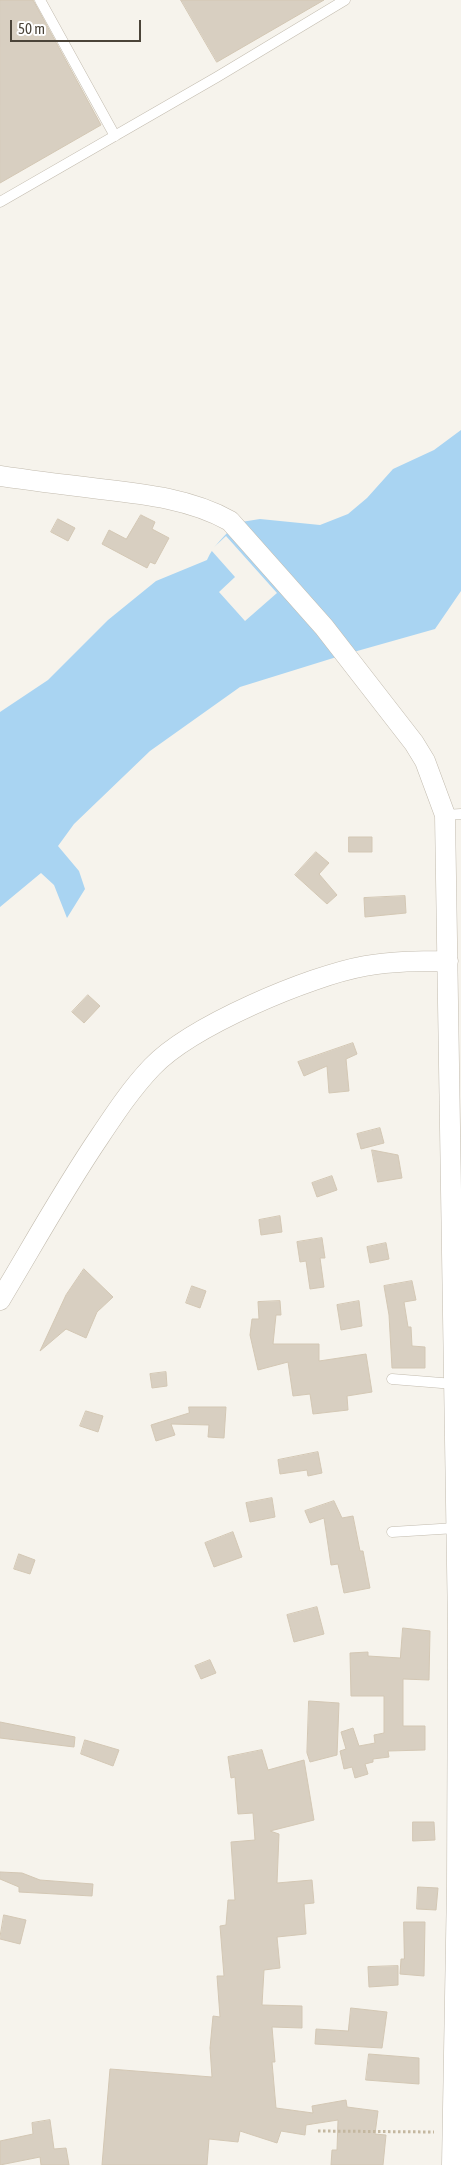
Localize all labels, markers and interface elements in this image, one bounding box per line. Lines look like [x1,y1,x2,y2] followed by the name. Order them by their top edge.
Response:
[12,10,144,42] scale bar
[18,20,45,37] text: 50 m

